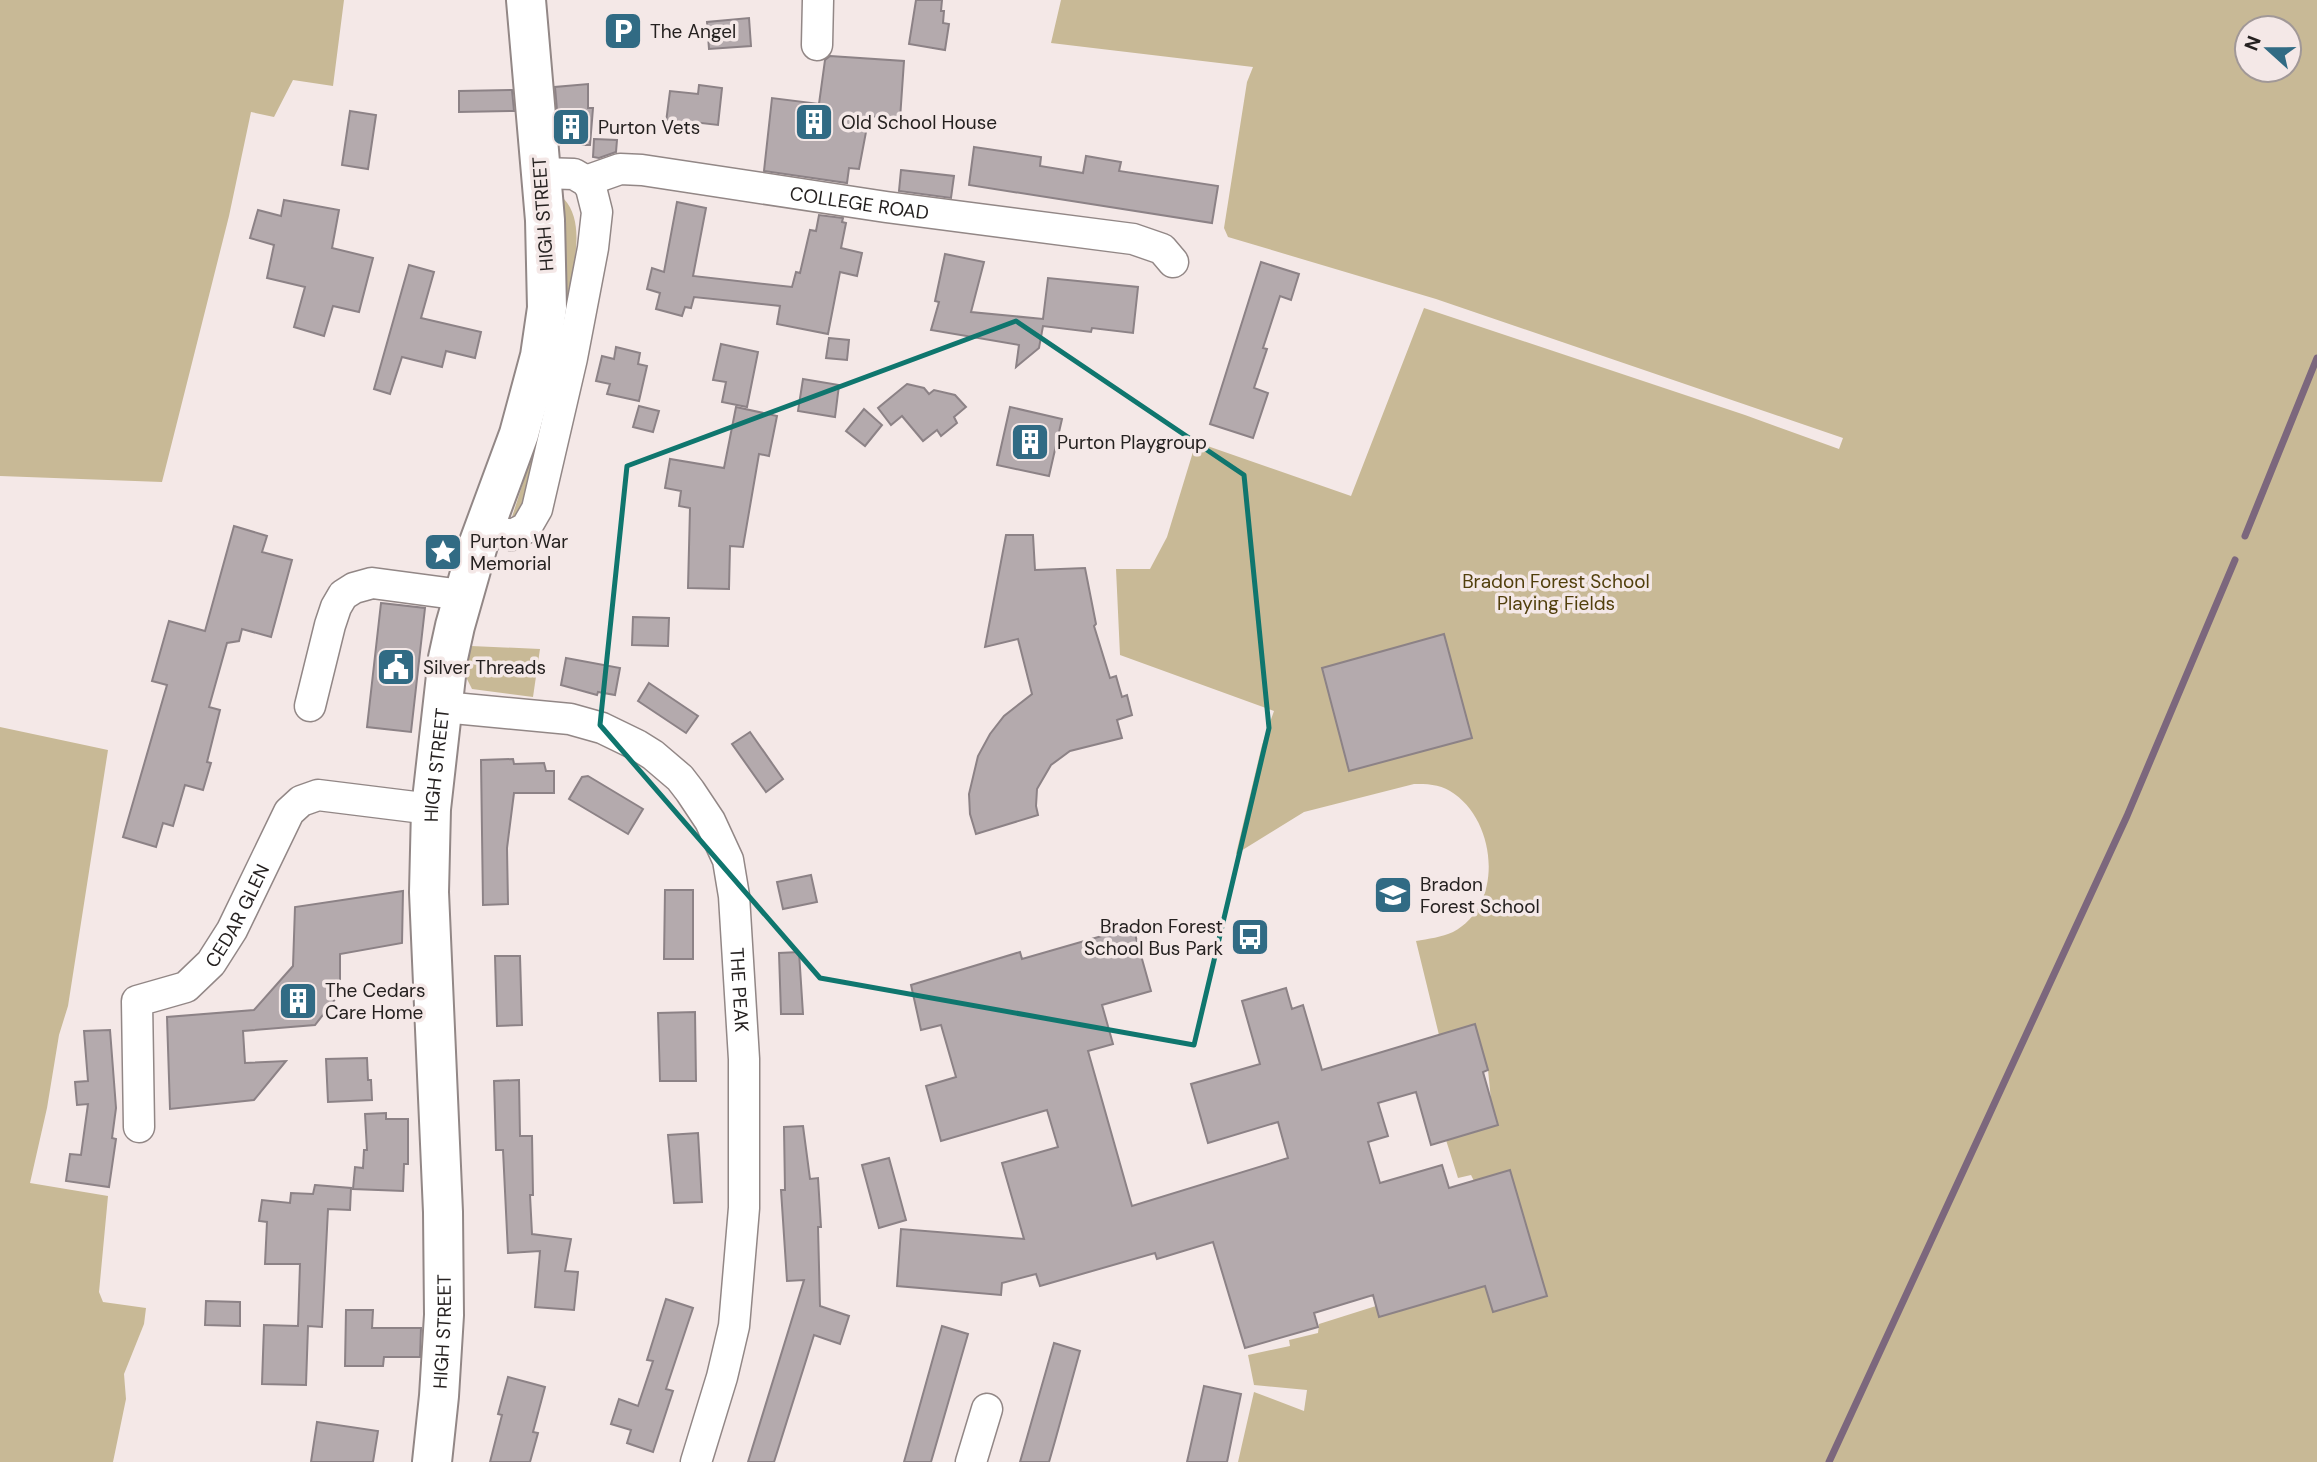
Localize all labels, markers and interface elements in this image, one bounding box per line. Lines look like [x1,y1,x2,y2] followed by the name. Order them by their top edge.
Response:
[602,10,644,52] parking icon: The Angel
[2233,14,2303,84] north arrow
[650,19,736,44] place label: The Angel
[2238,32,2267,54] text: N
[793,101,835,143] building icon: Old School House
[550,106,592,148] building icon: Purton Vets
[841,110,997,135] place label: Old School House
[598,115,700,140] place label: Purton Vets
[527,156,559,272] street label: HIGH STREET
[788,180,930,225] street label: COLLEGE ROAD
[1009,421,1051,463] building icon: Purton Playgroup
[1057,430,1207,455] place label: Purton Playgroup
[470,529,568,576] place label: Purton War Memorial
[422,531,464,573] place icon: Purton War Memorial
[1462,569,1650,616] park label: Bradon Forest School Playing Fields
[375,646,417,688] public building icon: Silver Threads
[423,655,546,680] place label: Silver Threads
[418,706,455,822] street label: HIGH STREET
[199,860,275,972] street label: CEDAR GLEN
[1420,872,1540,919] place label: Bradon Forest School
[1372,874,1414,916] school or university icon: Bradon Forest School
[1084,914,1223,961] place label: Bradon Forest School Bus Park
[1229,916,1271,958] bus stop icon: Bradon Forest School Bus Park
[725,947,755,1033] street label: THE PEAK
[325,978,426,1025] place label: The Cedars Care Home
[277,980,319,1022] building icon: The Cedars Care Home
[427,1274,457,1389] street label: HIGH STREET

